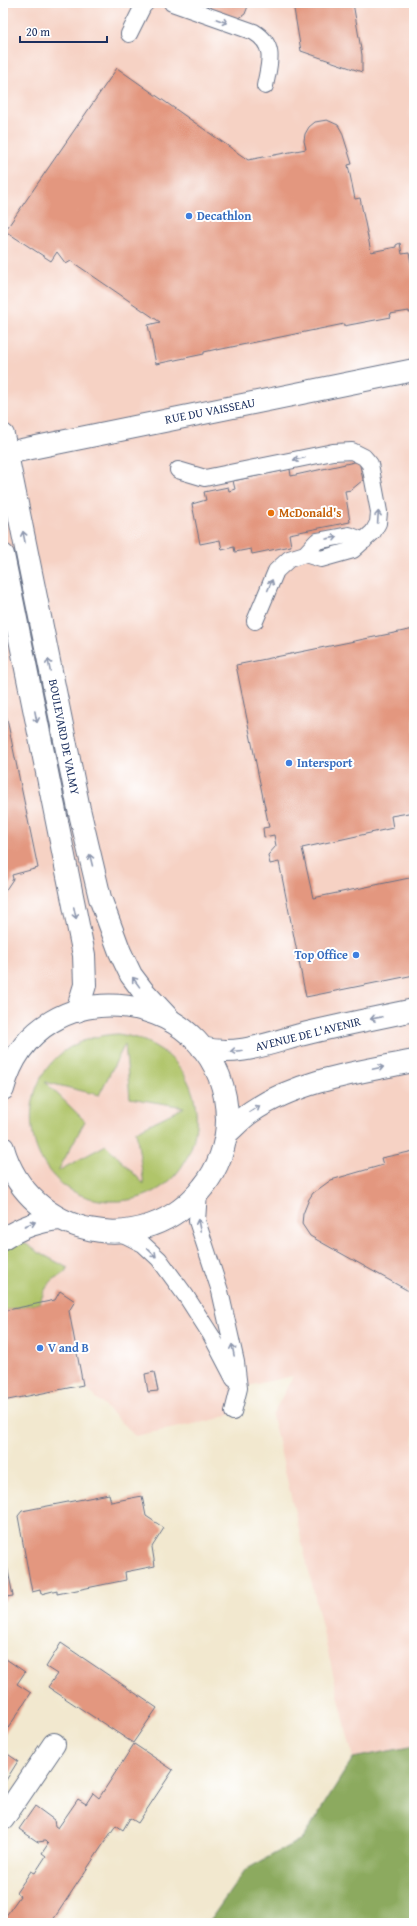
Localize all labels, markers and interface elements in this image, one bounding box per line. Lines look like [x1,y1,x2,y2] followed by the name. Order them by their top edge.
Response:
[216,17,228,25] one-way arrow
[20,18,107,44] scale bar
[26,23,50,40] text: 20 m
[197,207,251,224] place label: Decathlon
[184,211,194,221] marker: Decathlon
[163,393,257,428] street label: RUE DU VAISSEAU
[293,455,306,463] one-way arrow
[279,504,341,521] place label: McDonald's
[266,508,276,518] marker: McDonald's
[374,511,382,524] one-way arrow
[19,531,27,544] one-way arrow
[325,534,338,542] one-way arrow
[266,580,274,592] one-way arrow
[45,659,53,672] one-way arrow
[45,678,84,796] street label: BOULEVARD DE VALMY
[32,710,40,723] one-way arrow
[297,754,353,771] place label: Intersport
[284,758,294,768] marker: Intersport
[87,854,94,867] one-way arrow
[72,906,80,919] one-way arrow
[294,946,348,963] place label: Top Office
[351,950,361,960] marker: Top Office
[131,976,140,987] one-way arrow
[253,1012,363,1055] street label: AVENUE DE L'AVENIR
[370,1014,383,1022] one-way arrow
[230,1048,243,1055] one-way arrow
[371,1064,384,1072] one-way arrow
[249,1105,260,1113] one-way arrow
[194,1218,202,1231] one-way arrow
[24,1220,36,1228] one-way arrow
[147,1248,157,1257] one-way arrow
[48,1339,89,1356] place label: V and B
[35,1343,45,1353] marker: V and B
[229,1344,237,1357] one-way arrow

